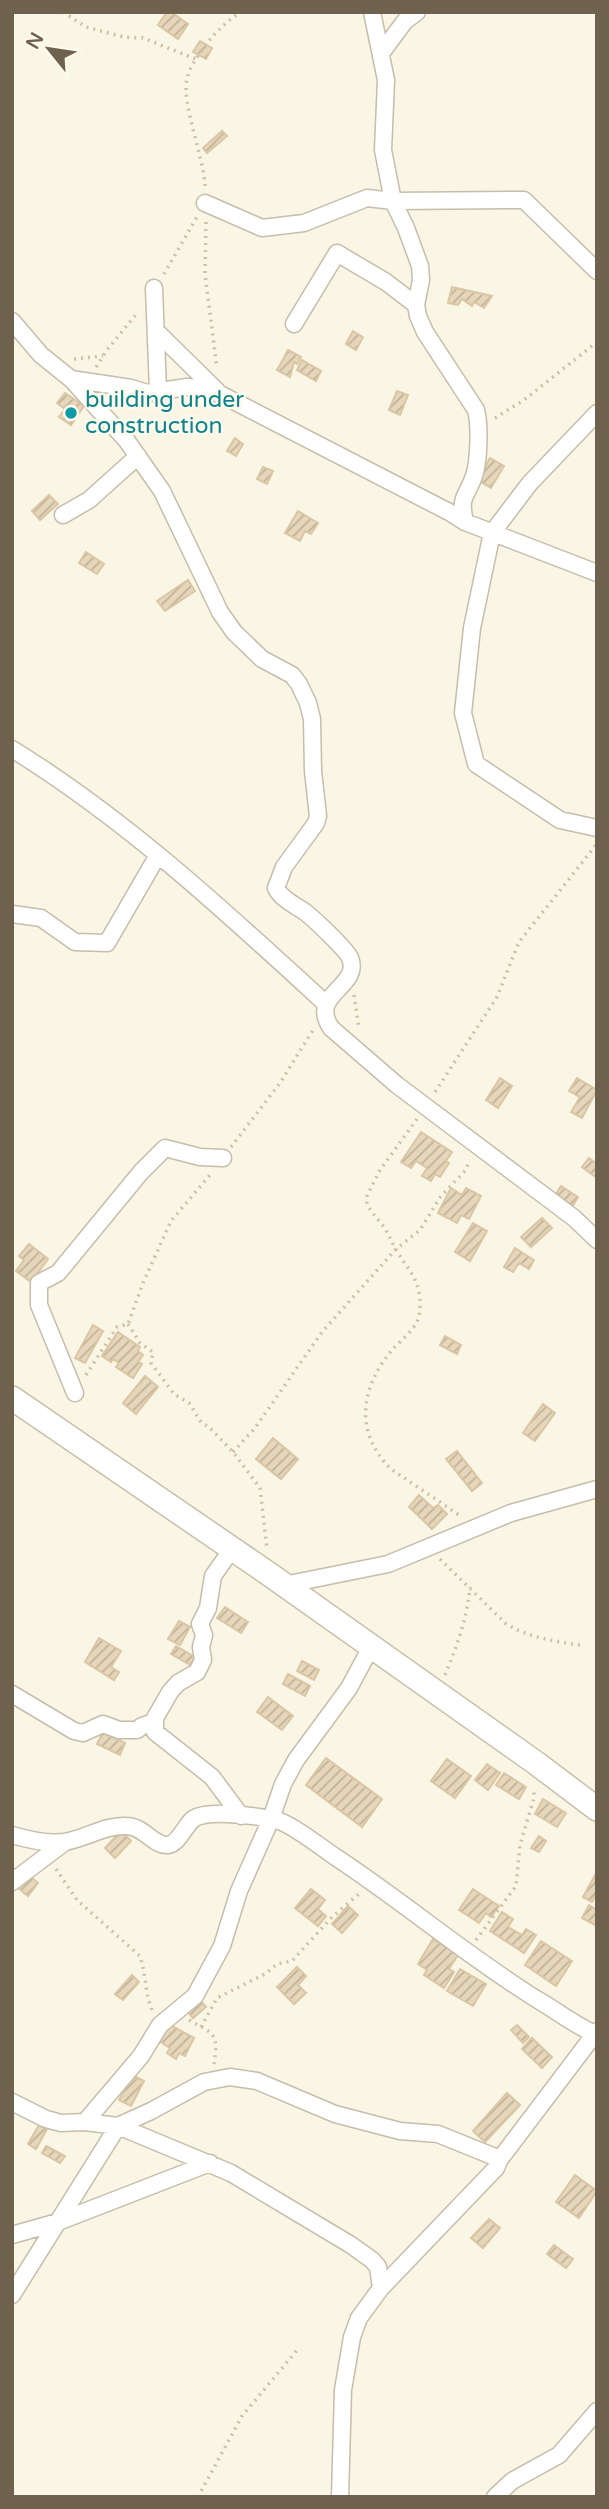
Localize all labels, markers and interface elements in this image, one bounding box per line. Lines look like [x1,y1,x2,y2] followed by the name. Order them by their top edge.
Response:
[14,14,84,84] north arrow
[22,29,48,53] text: N
[85,386,244,440] place label: building under construction
[63,405,79,421] marker: building under construction

